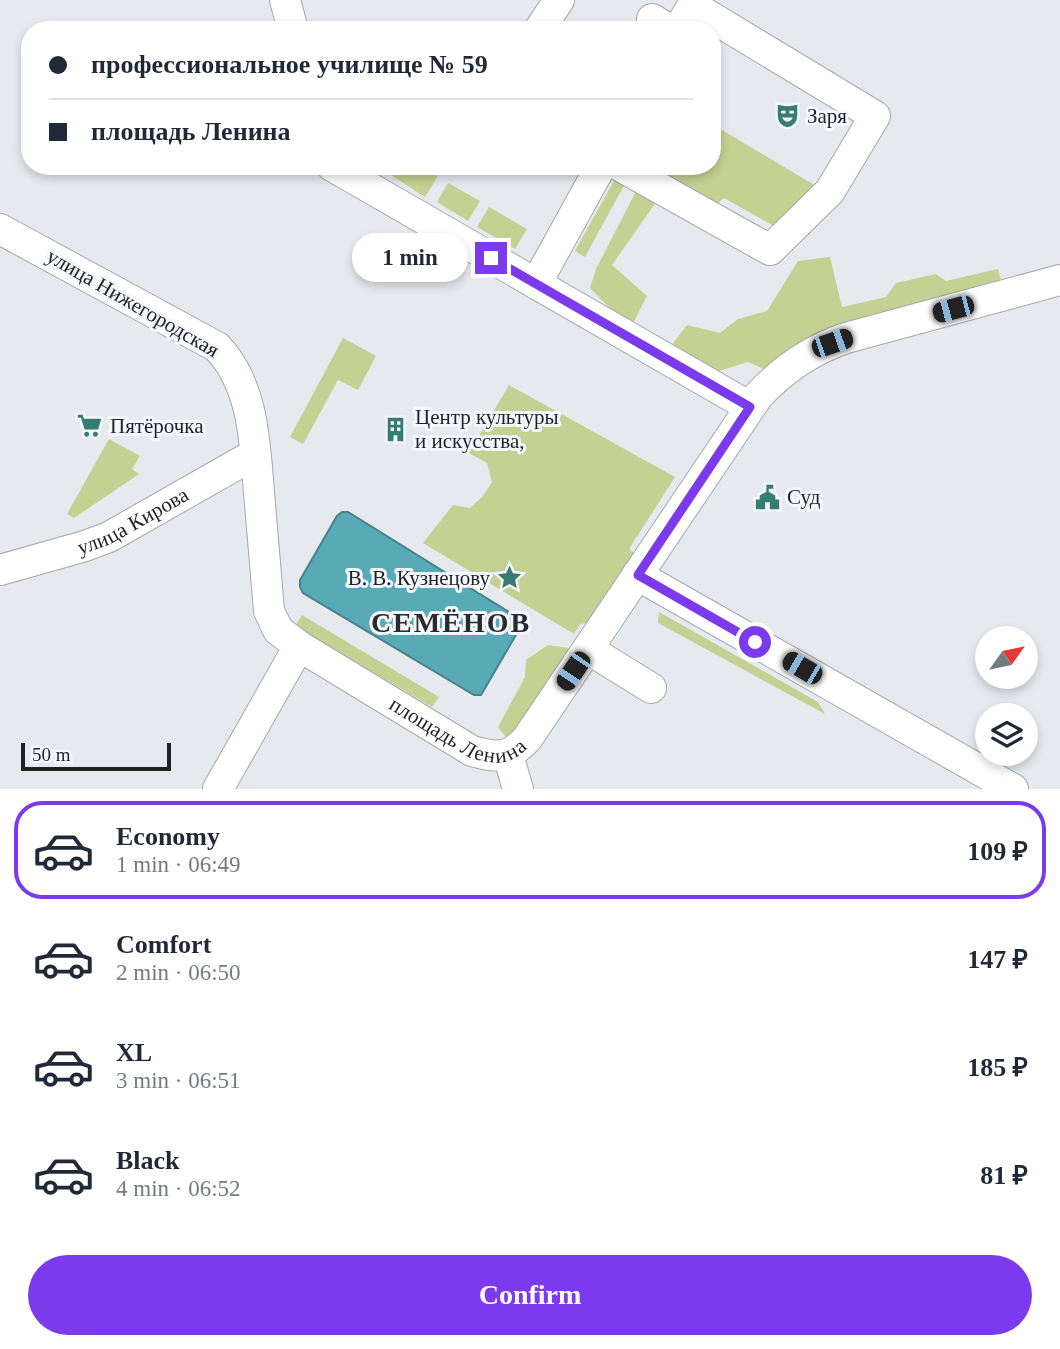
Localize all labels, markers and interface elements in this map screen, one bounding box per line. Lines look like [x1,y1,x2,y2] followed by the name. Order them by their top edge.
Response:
[91,50,488,79] text: профессиональное училище № 59
[773,102,801,130] theatre icon: Заря
[807,104,847,128] place label: Заря
[91,117,291,146] text: площадь Ленина
[351,233,466,282] callout: 1 min
[475,242,507,274] route end
[43,244,224,362] street label: улица Нижегородская
[382,245,438,270] text: 1 min
[930,293,977,325] car
[809,326,856,360] car
[415,405,559,453] place label: Центр культуры и искусства,
[76,412,104,440] supermarket icon: Пятёрочка
[110,414,204,438] place label: Пятёрочка
[381,415,409,443] building icon: Центр культуры и искусства,
[75,482,193,560] street label: улица Кирова
[753,483,781,511] public building icon: Суд
[787,485,821,509] place label: Суд
[496,564,524,592] place icon: В. В. Кузнецову
[348,566,490,590] place label: В. В. Кузнецову
[371,607,531,638] district label: СЕМЁНОВ
[739,626,771,658] route start
[975,626,1038,690] north arrow
[975,626,1038,766] map controls
[553,648,594,694] car
[779,648,826,688] car
[385,692,532,768] street label: площадь Ленина
[975,703,1038,766] button: layers
[21,740,172,772] scale bar
[32,744,71,765] text: 50 m
[32,819,95,882] icon: car
[116,822,220,851] text: Economy
[967,837,1028,866] text: 109 ₽
[116,852,241,877] text: 1 min · 06:49
[32,927,95,990] icon: car
[116,930,211,959] text: Comfort
[967,945,1028,974] text: 147 ₽
[116,960,241,985] text: 2 min · 06:50
[32,1035,95,1098] icon: car
[116,1038,152,1067] text: XL
[967,1053,1028,1082] text: 185 ₽
[116,1068,241,1093] text: 3 min · 06:51
[32,1143,95,1206] icon: car
[116,1146,180,1175] text: Black
[980,1161,1028,1190] text: 81 ₽
[116,1176,241,1201] text: 4 min · 06:52
[28,1255,1032,1335] button: Confirm

